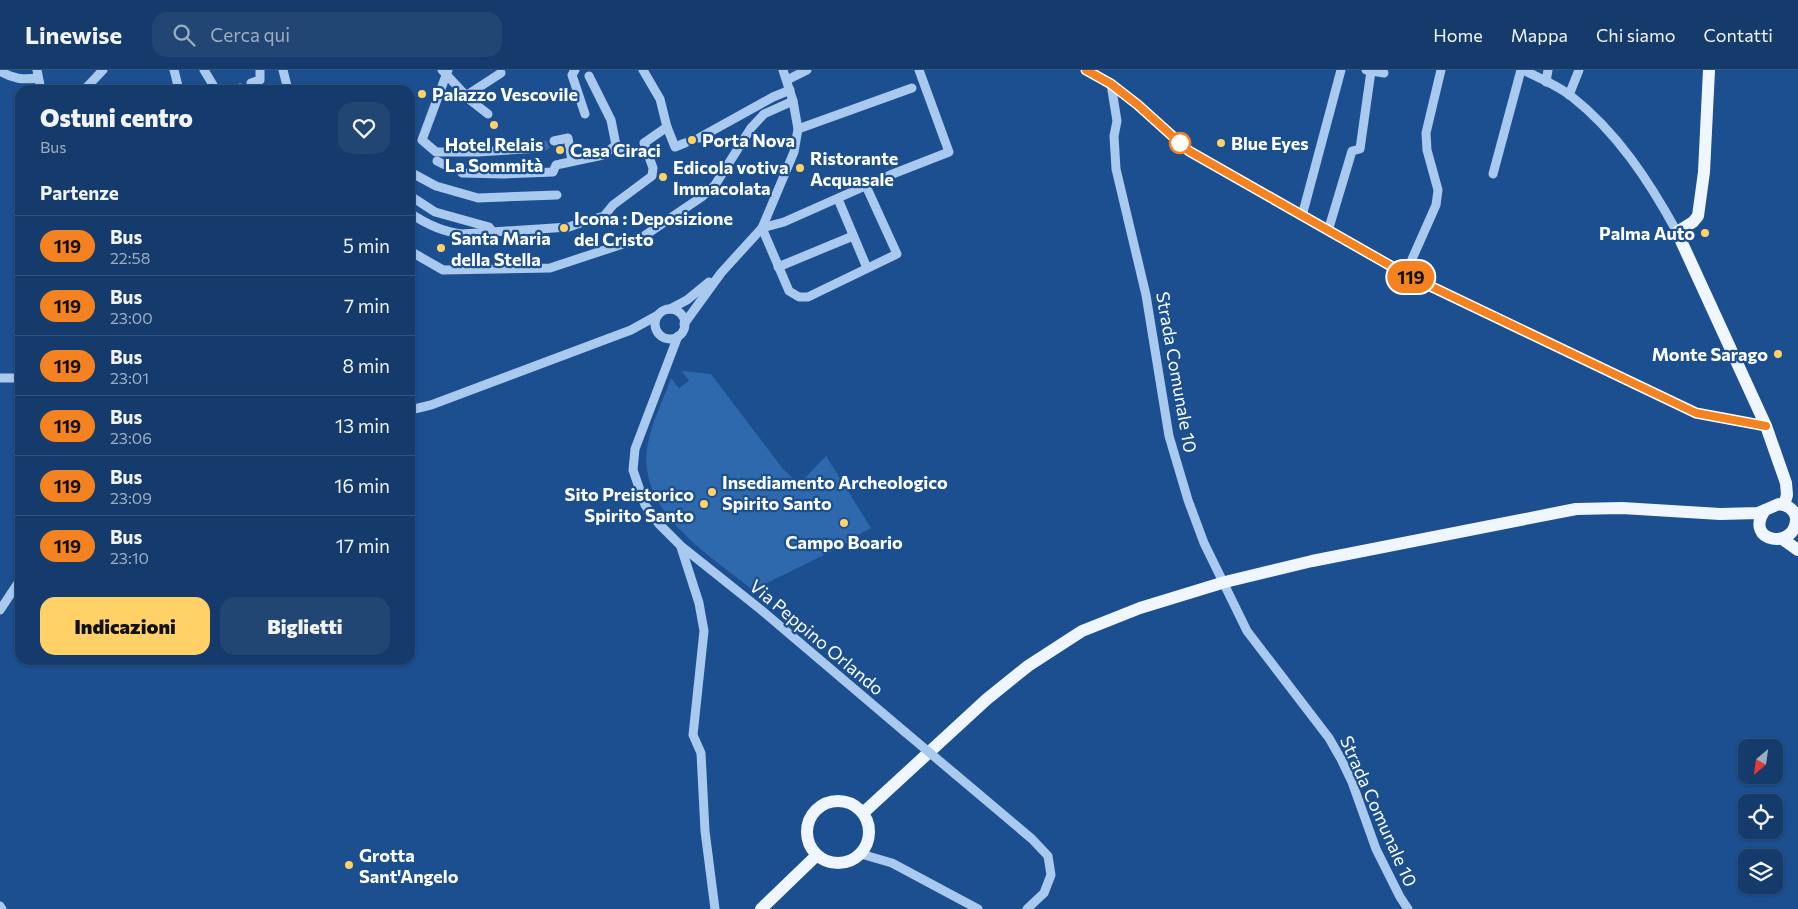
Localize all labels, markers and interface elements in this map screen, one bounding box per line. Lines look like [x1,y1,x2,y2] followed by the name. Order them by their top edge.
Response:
[152,12,502,57] search box
[25,20,122,49] text: Linewise
[170,21,198,49] icon: search
[210,23,290,46] text: Cerca qui
[1433,24,1483,46] text: Home
[1511,24,1568,46] text: Mappa
[1596,24,1675,46] text: Chi siamo
[1703,24,1773,46] text: Contatti
[432,83,578,105] place label: Palazzo Vescovile
[416,88,428,100] marker: Palazzo Vescovile
[338,102,390,154] button: heart
[40,103,193,132] text: Ostuni centro
[488,119,500,131] marker: Hotel Relais La Sommità
[702,129,795,151] place label: Porta Nova
[1169,132,1191,154] unlabelled marker
[1231,132,1309,154] place label: Blue Eyes
[445,133,543,176] place label: Hotel Relais La Sommità
[686,134,698,146] marker: Porta Nova
[40,137,67,156] text: Bus
[1215,137,1227,149] marker: Blue Eyes
[570,139,661,161] place label: Casa Ciraci
[554,144,566,156] marker: Casa Ciraci
[810,147,898,190] place label: Ristorante Acquasale
[673,156,788,199] place label: Edicola votiva Immacolata
[794,162,806,174] marker: Ristorante Acquasale
[657,171,669,183] marker: Edicola votiva Immacolata
[40,181,119,204] text: Partenze
[574,207,733,250] place label: Icona : Deposizione del Cristo
[558,222,570,234] marker: Icona : Deposizione del Cristo
[1599,222,1695,244] place label: Palma Auto
[110,225,142,248] text: Bus
[451,227,551,270] place label: Santa Maria della Stella
[1699,227,1711,239] marker: Palma Auto
[343,234,390,257] text: 5 min
[54,235,81,257] text: 119
[435,242,447,254] marker: Santa Maria della Stella
[110,248,150,267] text: 22:58
[1382,261,1440,293] line badge: 119
[1397,266,1425,288] text: 119
[110,285,142,308] text: Bus
[1152,290,1202,454] street label: Strada Comunale 10
[344,294,390,317] text: 7 min
[54,295,81,317] text: 119
[110,308,153,327] text: 23:00
[1652,343,1768,365] place label: Monte Sarago
[110,345,142,368] text: Bus
[1772,348,1784,360] marker: Monte Sarago
[342,354,390,377] text: 8 min
[54,355,81,377] text: 119
[110,368,149,387] text: 23:01
[110,405,142,428] text: Bus
[335,414,390,437] text: 13 min
[54,415,81,437] text: 119
[110,428,152,447] text: 23:06
[110,465,142,488] text: Bus
[722,471,948,514] place label: Insediamento Archeologico Spirito Santo
[334,474,390,497] text: 16 min
[54,475,81,497] text: 119
[565,483,694,526] place label: Sito Preistorico Spirito Santo
[706,486,718,498] marker: Insediamento Archeologico Spirito Santo
[110,488,152,507] text: 23:09
[698,498,710,510] marker: Sito Preistorico Spirito Santo
[838,517,850,529] marker: Campo Boario
[110,525,142,548] text: Bus
[785,531,903,553] place label: Campo Boario
[336,534,390,557] text: 17 min
[54,535,81,557] text: 119
[110,548,149,567] text: 23:10
[746,575,888,699] street label: Via Peppino Orlando
[40,597,210,655] button: Indicazioni
[220,597,390,655] button: Biglietti
[1336,732,1422,890] street label: Strada Comunale 10
[1738,739,1782,784] north arrow
[1738,739,1783,894] map controls
[1738,794,1783,839] button: locate
[359,844,459,887] place label: Grotta Sant'Angelo
[1738,849,1783,894] button: layers
[343,859,355,871] marker: Grotta Sant'Angelo

